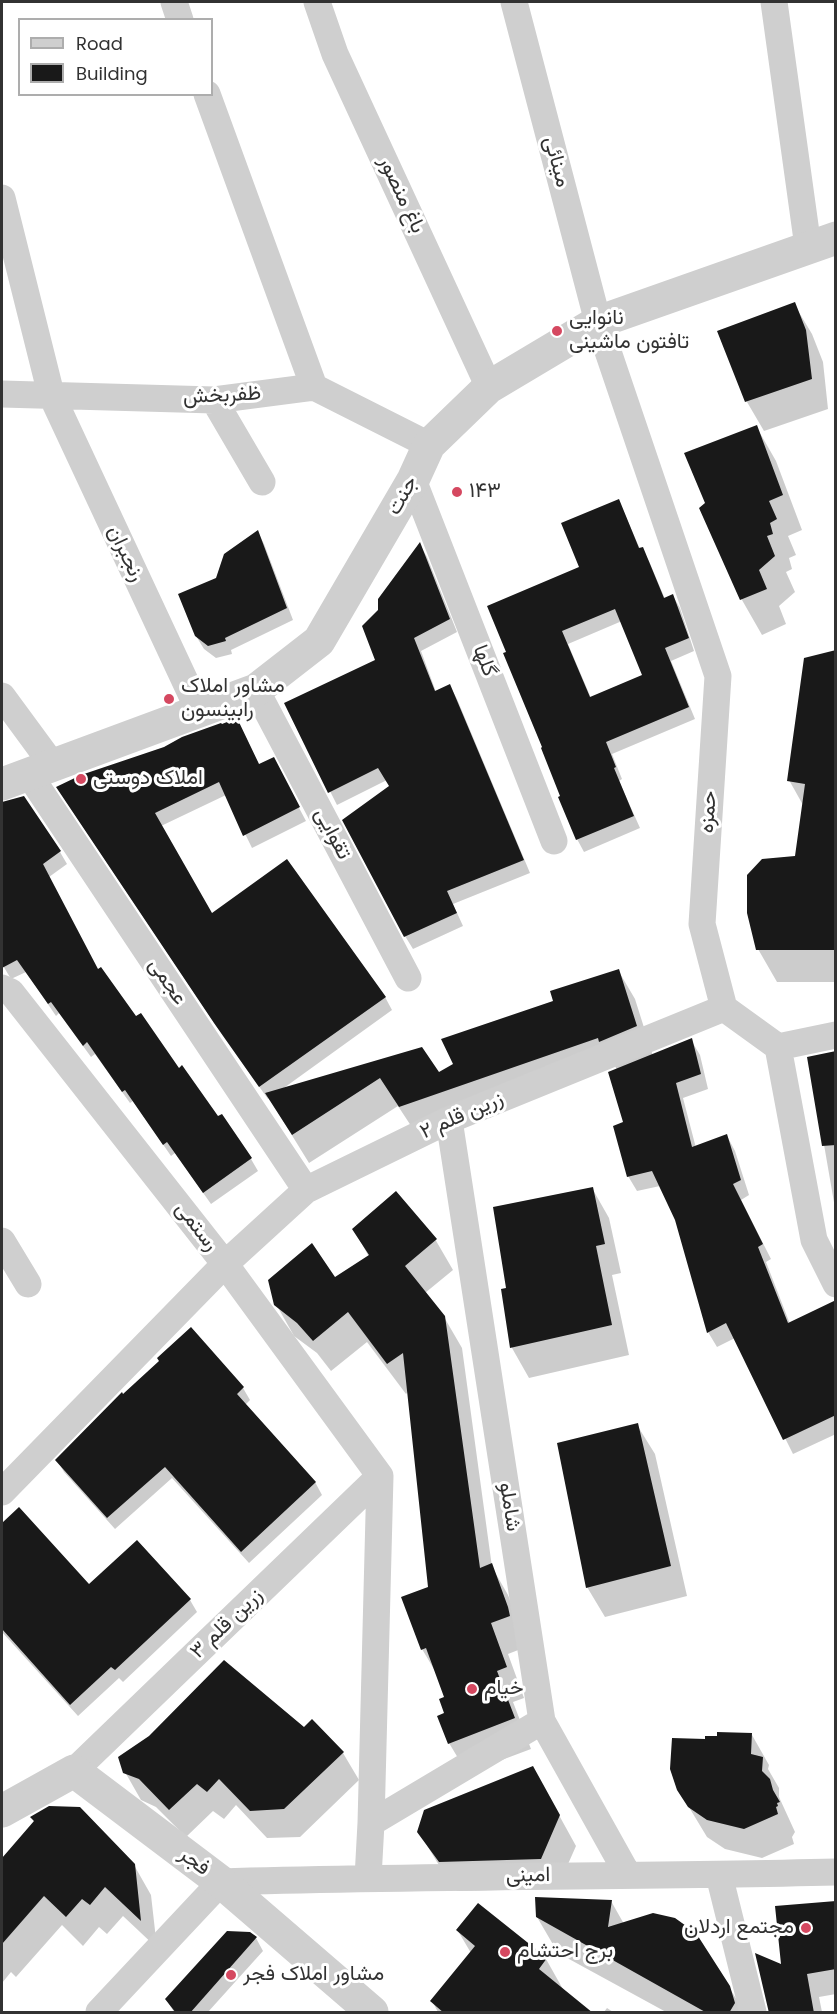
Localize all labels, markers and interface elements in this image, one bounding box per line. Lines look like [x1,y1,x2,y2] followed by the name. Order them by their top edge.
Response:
[18,18,213,96] legend
[76,31,123,56] text: Road
[76,61,148,86] text: Building
[537,134,575,190] street label: مینائی
[372,152,430,238] street label: باغ منصور
[569,306,689,356] place label: نانوایی تافتون ماشینی
[550,324,564,338] marker: نانوایی تافتون ماشینی
[182,381,262,411] street label: ظفربخش
[382,472,424,520] street label: جنت
[469,479,501,505] place label: ۱۴۳
[450,485,464,499] marker: ۱۴۳
[101,522,149,586] street label: رنجبران
[467,642,501,680] street label: گلها
[181,674,285,724] place label: مشاور املاک رابینسون
[162,692,176,706] marker: مشاور املاک رابینسون
[93,766,203,792] place label: املاک دوستی
[74,772,88,786] marker: املاک دوستی
[695,790,723,834] street label: حمزه
[308,804,356,864] street label: تقوایی
[142,954,192,1010] street label: عجمی
[417,1087,507,1145] street label: زرین قلم ۲
[169,1197,223,1257] street label: رستمی
[493,1481,525,1533] street label: شاملو
[185,1583,269,1665] street label: زرین قلم ۳
[484,1676,524,1702] place label: خیام
[465,1682,479,1696] marker: خیام
[174,1842,214,1882] street label: فجر
[506,1863,550,1889] street label: امینی
[684,1915,794,1941] place label: مجتمع اردلان
[799,1921,813,1935] marker: مجتمع اردلان
[517,1939,613,1965] place label: برج احتشام
[498,1945,512,1959] marker: برج احتشام
[243,1962,384,1988] place label: مشاور املاک فجر
[224,1968,238,1982] marker: مشاور املاک فجر

